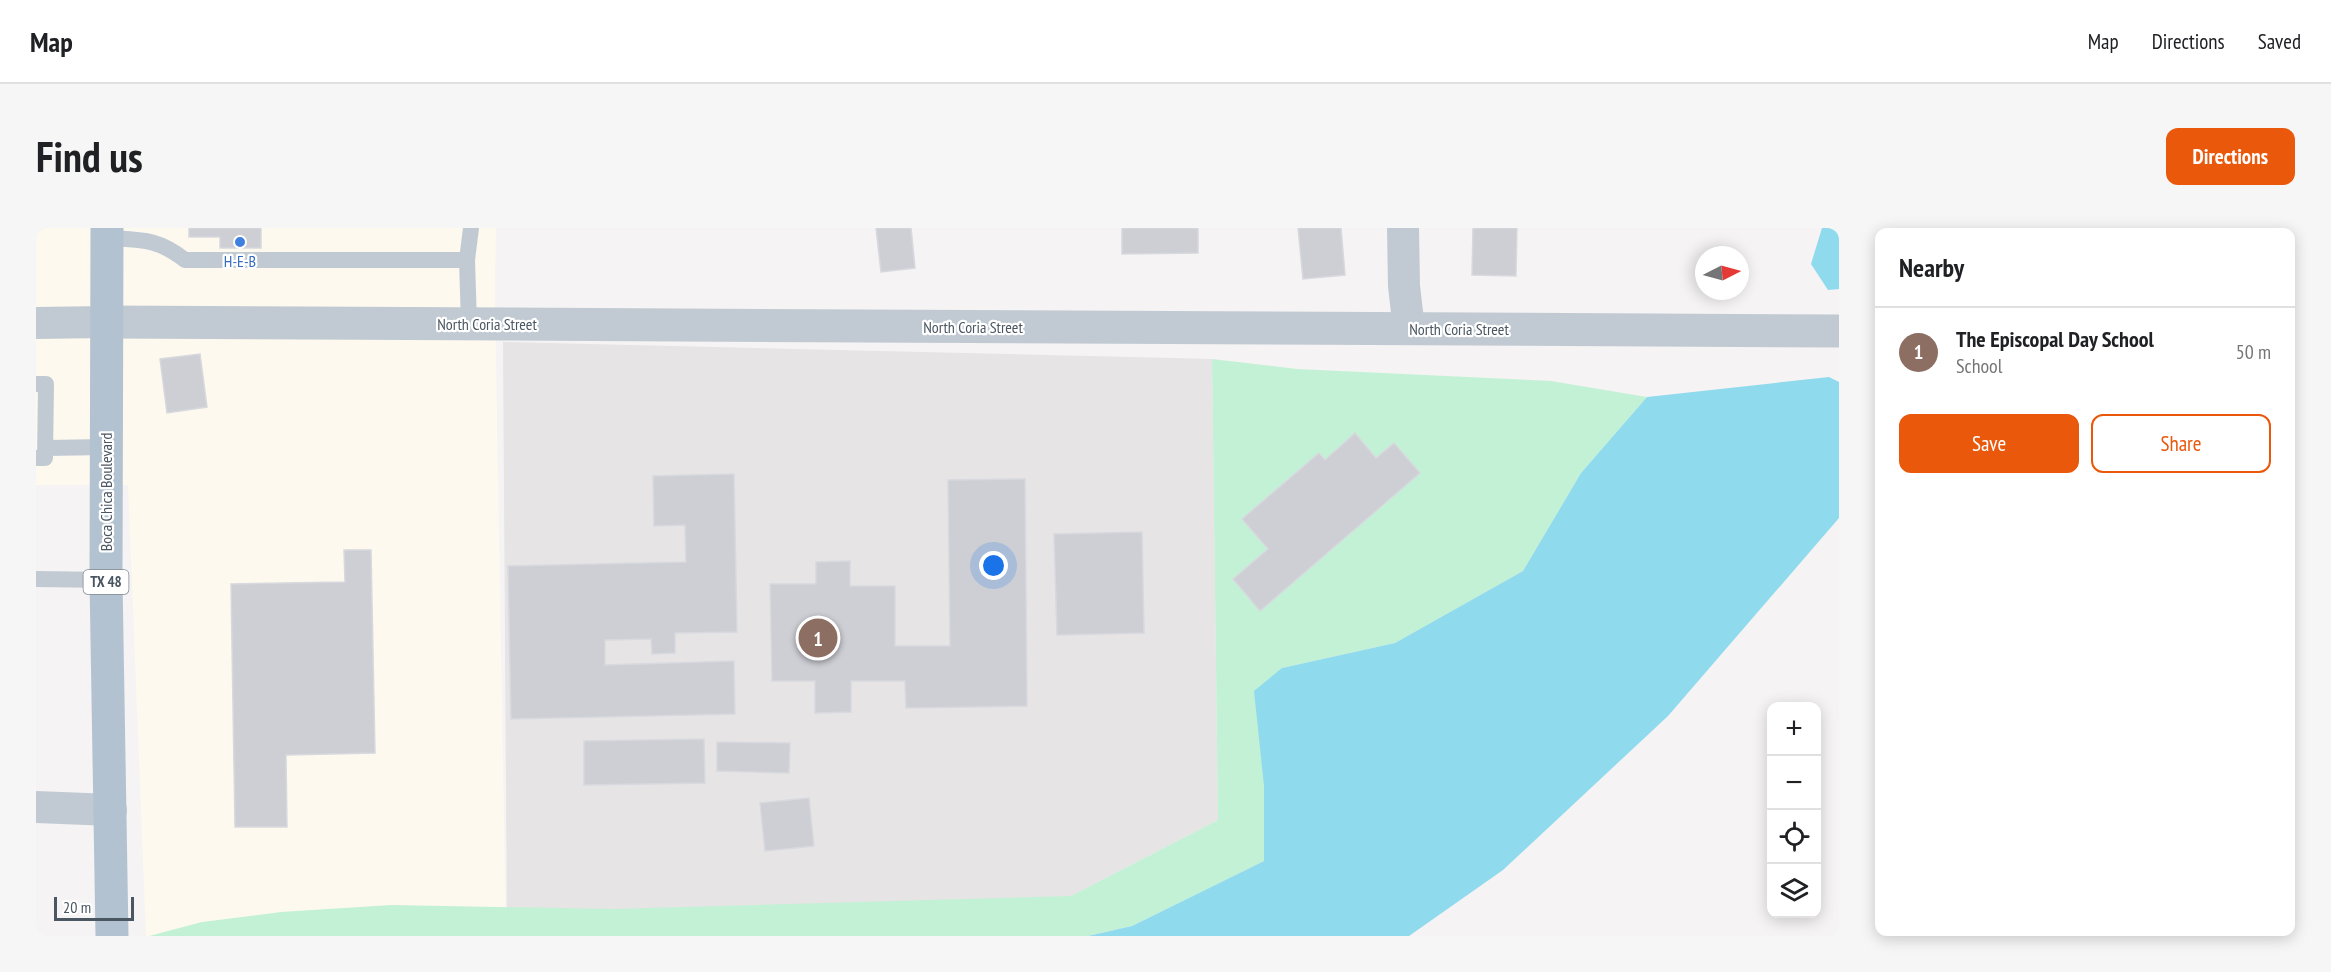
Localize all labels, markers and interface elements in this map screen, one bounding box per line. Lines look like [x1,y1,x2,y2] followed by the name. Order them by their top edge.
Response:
[30,23,73,60] text: Map
[2088,28,2119,55] text: Map
[2152,28,2225,55] text: Directions
[2258,28,2301,55] text: Saved
[2166,128,2295,185] button: Directions
[36,129,143,184] text: Find us
[233,235,247,249] marker: H-E-B
[1695,246,1749,300] north arrow
[224,251,256,271] place label: H-E-B
[1899,251,1964,284] text: Nearby
[437,314,537,334] street label: North Coria Street
[923,317,1023,337] street label: North Coria Street
[1409,319,1509,339] street label: North Coria Street
[1956,325,2154,353] text: The Episcopal Day School
[1914,339,1923,365] text: 1
[2236,339,2271,365] text: 50 m
[1956,353,2002,379] text: School
[1899,414,2079,473] button: Save
[2091,414,2271,473] button: Share
[96,433,116,551] street label: Boca Chica Boulevard
[979,551,1008,580] your location
[84,570,128,594] road number: TX 48
[798,616,838,660] pin: 1
[1767,702,1821,918] map controls
[1767,702,1821,756] button: +
[1767,756,1821,810] button: −
[1767,810,1821,864] button: locate
[1767,864,1821,918] button: layers
[54,894,134,922] scale bar
[63,897,91,917] text: 20 m

